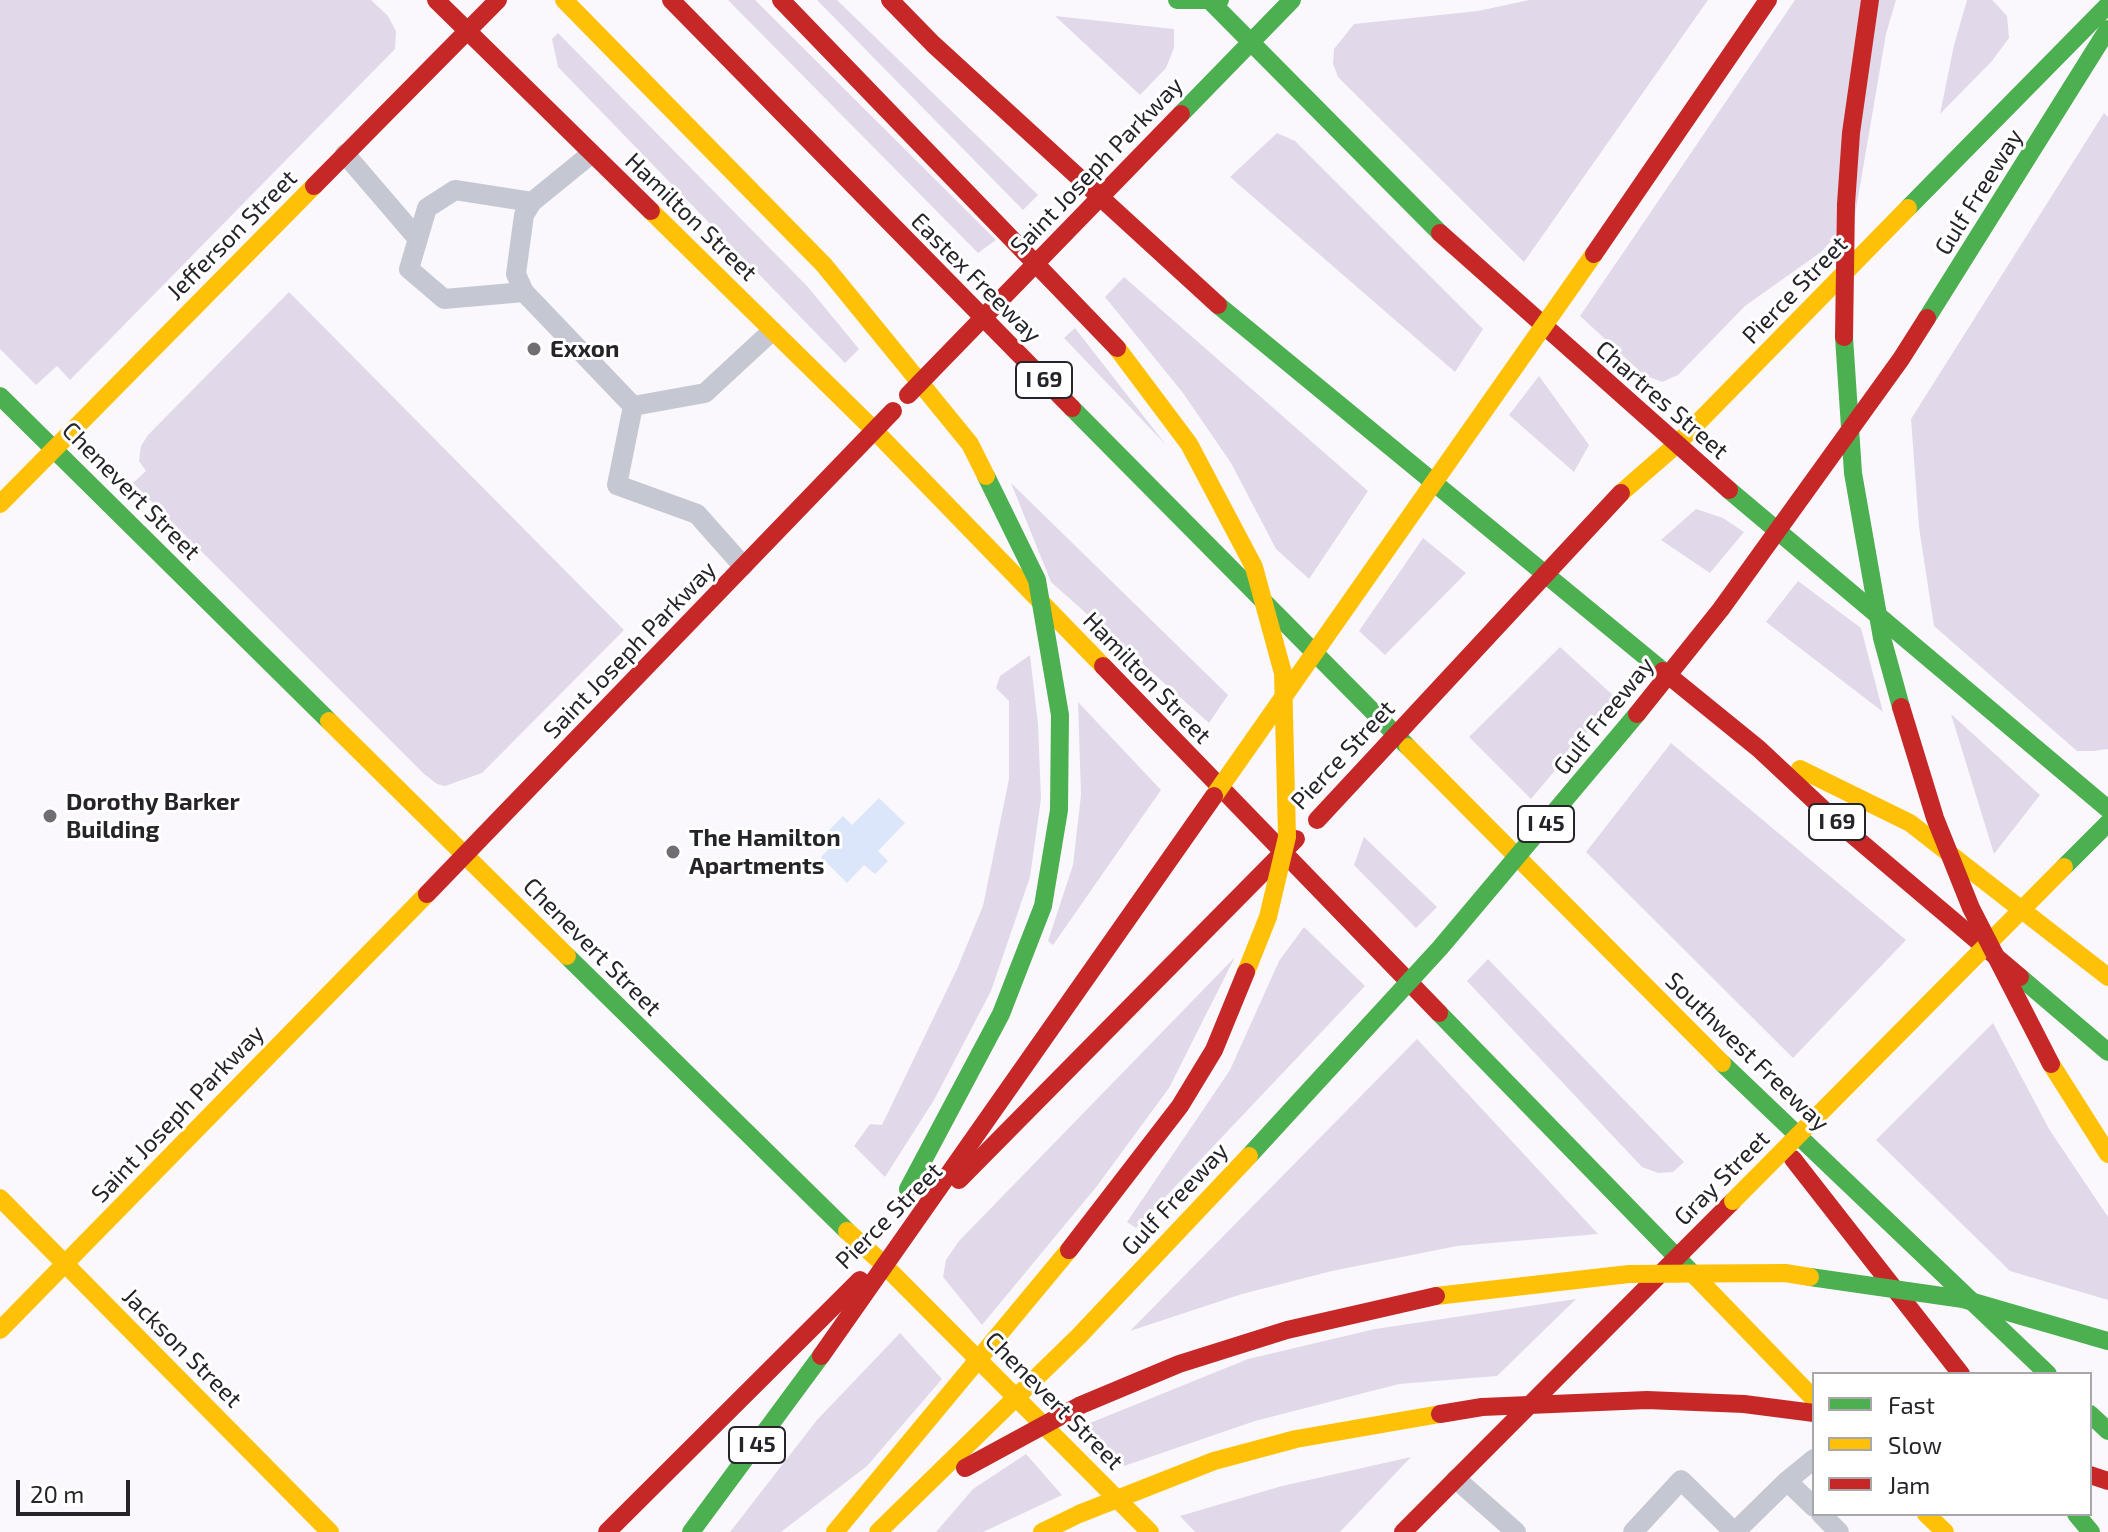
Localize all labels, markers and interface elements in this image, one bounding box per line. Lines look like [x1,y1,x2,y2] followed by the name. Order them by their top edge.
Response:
[1005,71,1189,261] street label: Saint Joseph Parkway
[1929,124,2029,260] street label: Gulf Freeway
[619,147,763,287] street label: Hamilton Street
[161,164,303,306] street label: Jefferson Street
[905,207,1047,349] street label: Eastex Freeway
[1736,230,1854,350] street label: Pierce Street
[550,335,619,363] place label: Exxon
[1590,335,1734,465] street label: Chartres Street
[525,340,543,358] marker: Exxon
[1016,362,1072,398] road number: I 69
[56,416,206,566] street label: Chenevert Street
[538,555,722,745] street label: Saint Joseph Parkway
[1077,606,1217,750] street label: Hamilton Street
[1548,651,1660,781] street label: Gulf Freeway
[1285,694,1401,816] street label: Pierce Street
[66,788,240,844] place label: Dorothy Barker Building
[1809,804,1865,840] road number: I 69
[1518,806,1574,842] road number: I 45
[41,807,59,825] marker: Dorothy Barker Building
[689,824,841,880] place label: The Hamilton Apartments
[664,843,682,861] marker: The Hamilton Apartments
[517,872,667,1022] street label: Chenevert Street
[1659,967,1835,1137] street label: Southwest Freeway
[86,1019,270,1209] street label: Saint Joseph Parkway
[1668,1124,1776,1232] street label: Gray Street
[1116,1137,1234,1261] street label: Gulf Freeway
[830,1157,948,1275] street label: Pierce Street
[116,1282,248,1414] street label: Jackson Street
[979,1326,1129,1476] street label: Chenevert Street
[1812,1372,2092,1516] legend
[1888,1390,1935,1419] text: Fast
[729,1427,785,1463] road number: I 45
[1888,1430,1942,1459] text: Slow
[20,1464,134,1514] scale bar
[1888,1470,1930,1499] text: Jam
[30,1479,84,1508] text: 20 m

